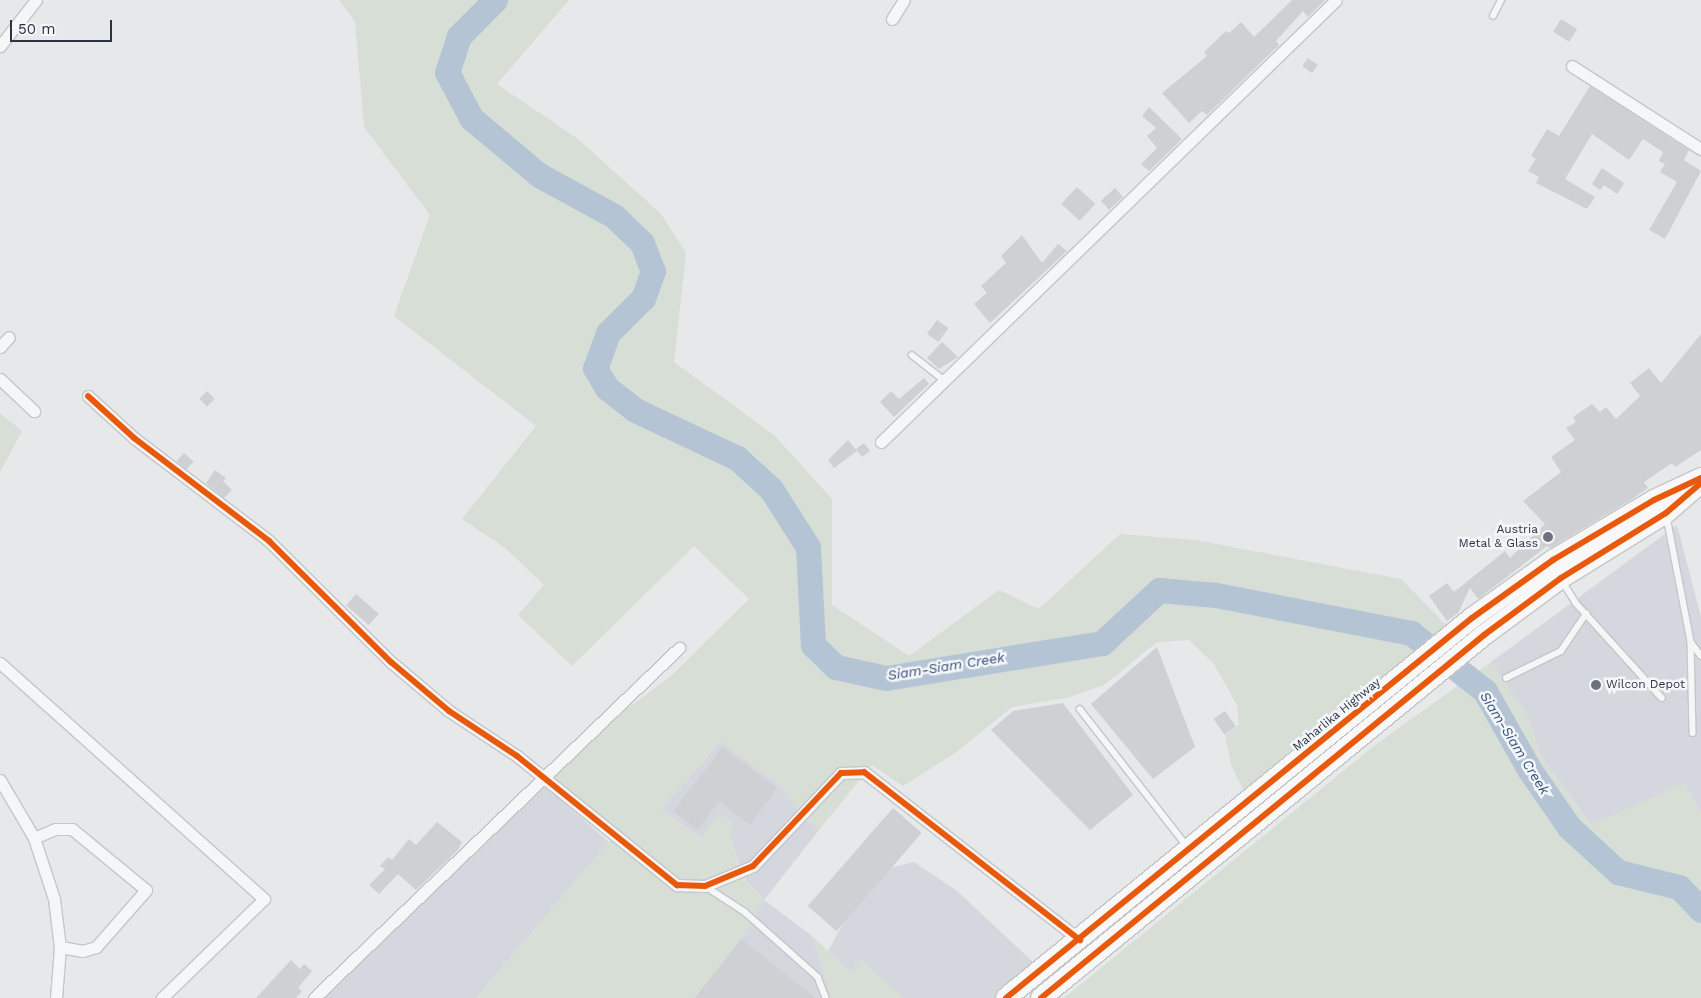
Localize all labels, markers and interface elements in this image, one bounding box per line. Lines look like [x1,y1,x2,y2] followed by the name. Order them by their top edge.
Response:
[12,10,115,42] scale bar
[18,20,55,38] text: 50 m
[1458,523,1538,551] place label: Austria Metal & Glass
[1542,531,1554,543] marker: Austria Metal & Glass
[886,648,1006,684] water label: Siam-Siam Creek
[1290,675,1384,755] street label: Maharlika Highway
[1606,678,1685,692] place label: Wilcon Depot
[1590,679,1602,691] marker: Wilcon Depot
[1477,688,1553,798] water label: Siam-Siam Creek

